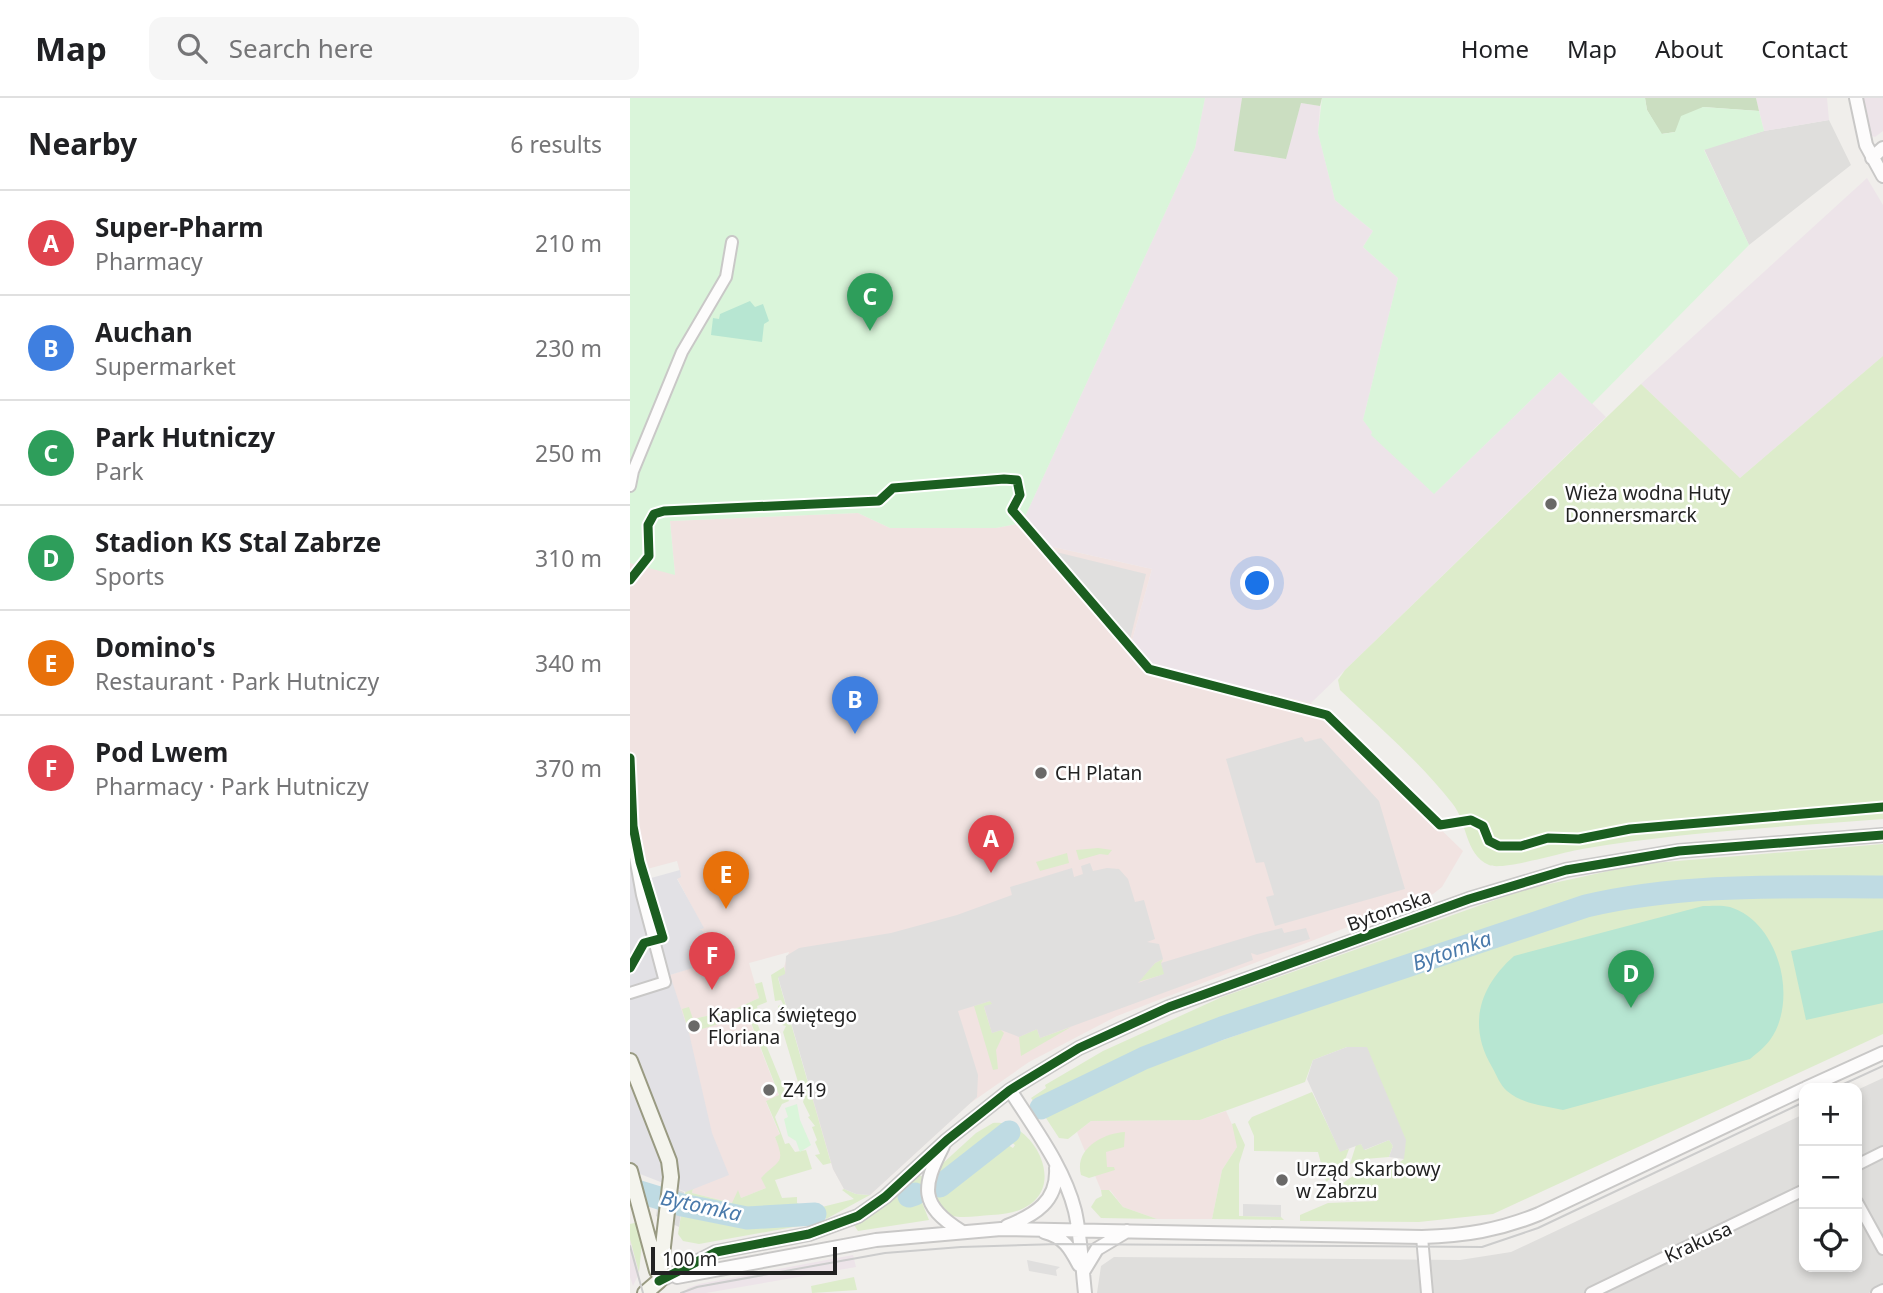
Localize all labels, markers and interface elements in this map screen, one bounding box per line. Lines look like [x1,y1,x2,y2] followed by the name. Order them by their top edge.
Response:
[149,17,639,80] search box
[35,26,107,71] text: Map
[173,29,211,67] icon: search
[229,30,373,66] text: Search here
[1461,32,1529,65] text: Home
[1567,32,1617,65] text: Map
[1655,32,1723,65] text: About
[1761,32,1848,65] text: Contact
[28,123,137,164] text: Nearby
[510,128,602,160] text: 6 results
[95,209,264,245] text: Super-Pharm
[43,227,59,259] text: A
[535,227,602,259] text: 210 m
[95,245,203,277] text: Pharmacy
[847,273,893,331] pin: C
[95,314,193,350] text: Auchan
[43,332,59,364] text: B
[535,332,602,364] text: 230 m
[95,350,236,382] text: Supermarket
[95,419,275,455] text: Park Hutniczy
[44,437,58,469] text: C
[535,437,602,469] text: 250 m
[95,455,144,487] text: Park
[1565,480,1731,528] place label: Wieża wodna Huty Donnersmarck
[1543,496,1559,512] marker: Wieża wodna Huty Donnersmarck
[95,524,381,560] text: Stadion KS Stal Zabrze
[43,542,59,574] text: D
[535,542,602,574] text: 310 m
[95,560,165,592] text: Sports
[1240,566,1274,600] your location
[95,629,215,665] text: Domino's
[45,647,57,679] text: E
[535,647,602,679] text: 340 m
[95,665,379,697] text: Restaurant · Park Hutniczy
[832,676,878,734] pin: B
[95,734,228,770] text: Pod Lwem
[45,752,57,784] text: F
[535,752,602,784] text: 370 m
[1055,760,1142,786] place label: CH Platan
[1033,765,1049,781] marker: CH Platan
[95,770,369,802] text: Pharmacy · Park Hutniczy
[968,815,1014,873] pin: A
[703,851,749,909] pin: E
[1343,883,1435,937] street label: Bytomska
[1408,923,1495,977] water label: Bytomka
[689,932,735,990] pin: F
[1608,950,1654,1008] pin: D
[708,1002,857,1050] place label: Kaplica świętego Floriana
[686,1018,702,1034] marker: Kaplica świętego Floriana
[783,1077,826,1103] place label: Z419
[761,1082,777,1098] marker: Z419
[1799,1083,1862,1272] map controls
[1799,1083,1862,1146] button: +
[1799,1146,1862,1209] button: −
[1296,1156,1441,1204] place label: Urząd Skarbowy w Zabrzu
[1274,1172,1290,1188] marker: Urząd Skarbowy w Zabrzu
[658,1183,744,1227] water label: Bytomka
[1799,1209,1862,1272] button: locate
[1660,1215,1736,1269] street label: Krakusa
[651,1244,836,1276] scale bar
[662,1246,717,1272] text: 100 m

